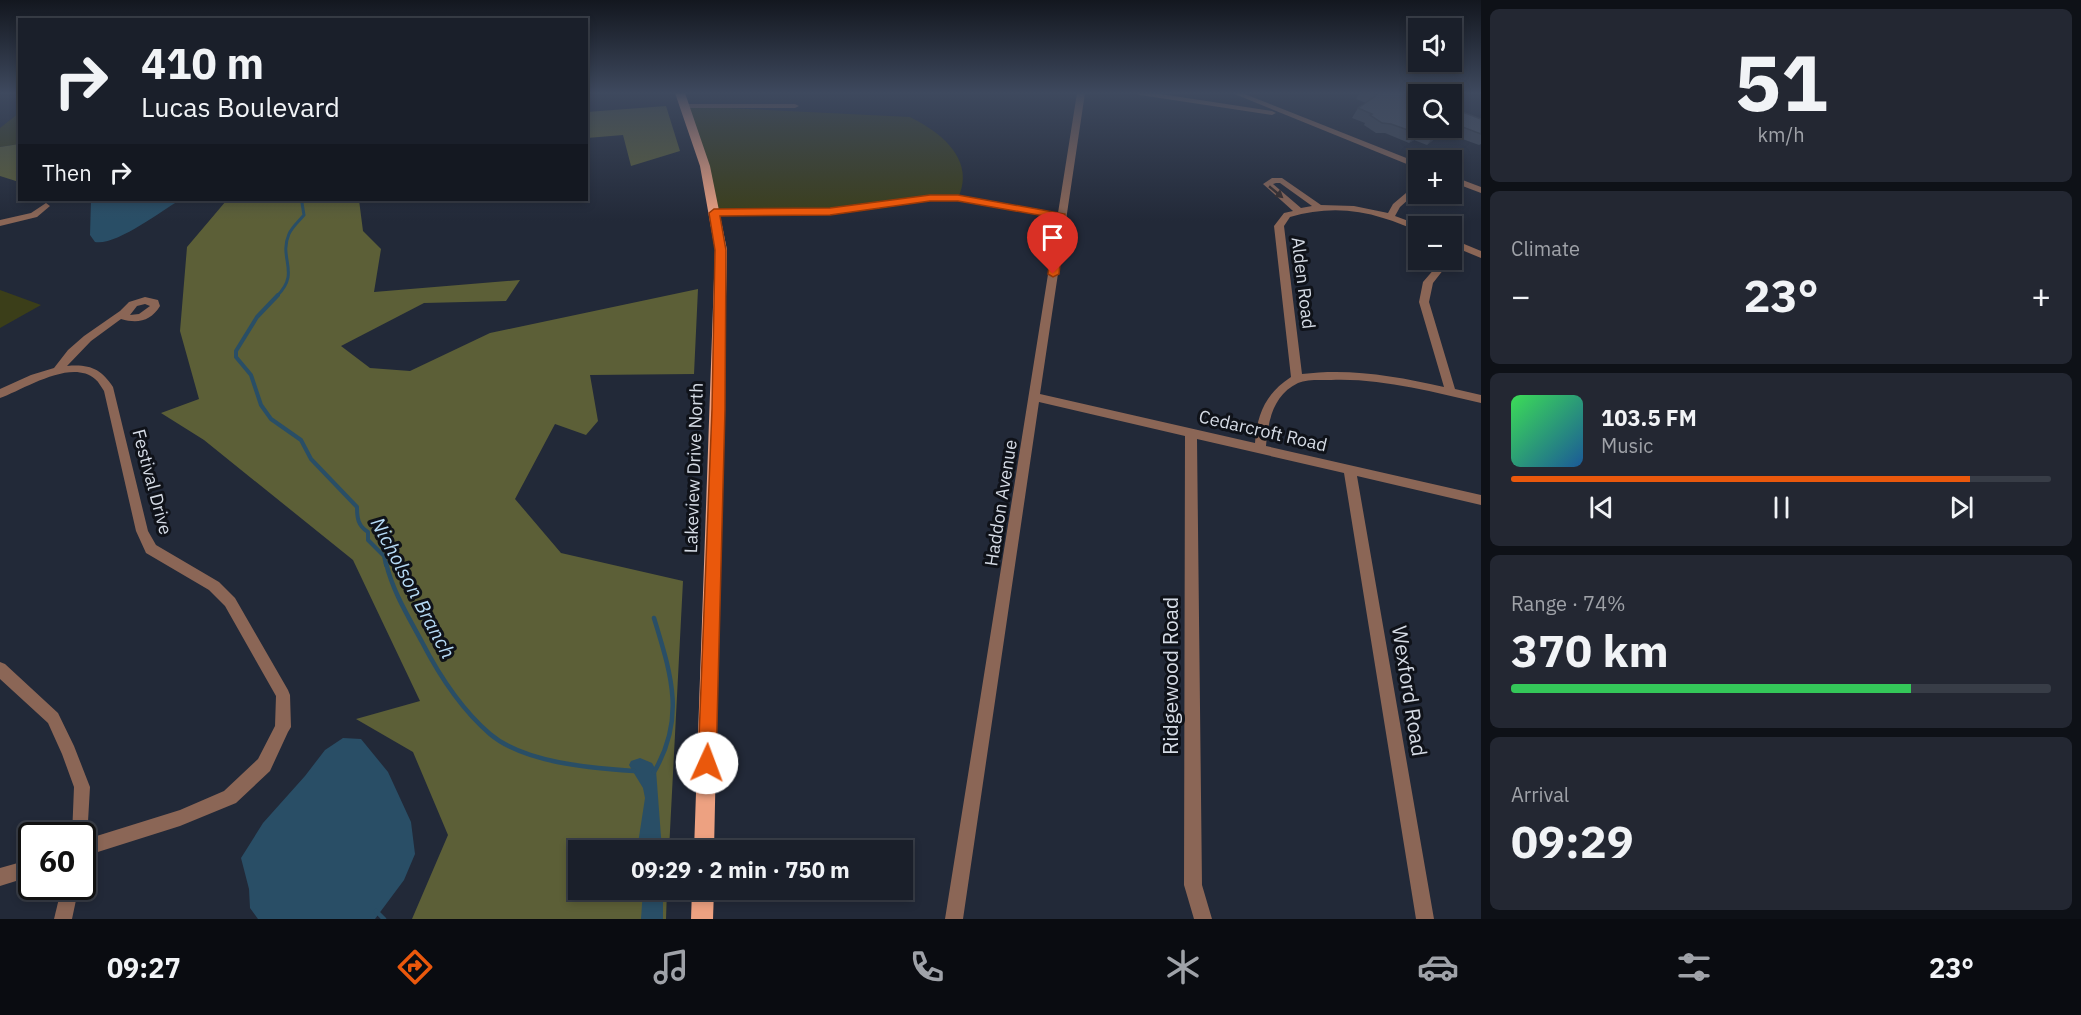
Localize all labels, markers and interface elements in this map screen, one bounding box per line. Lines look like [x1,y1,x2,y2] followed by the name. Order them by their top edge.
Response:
[1408,18,1462,270] map controls
[1408,18,1462,72] button: sound
[1734,31,1828,132] text: 51
[141,36,264,91] text: 410 m
[42,42,120,120] icon: right
[1408,84,1462,138] button: search
[141,89,340,124] text: Lucas Boulevard
[1757,121,1805,148] text: km/h
[1408,150,1462,204] button: +
[104,156,137,189] icon: right
[42,158,92,187] text: Then
[1268,185,1283,198] one-way arrow
[1027,212,1078,274] pin
[1408,216,1462,270] button: −
[1036,221,1069,254] icon: arrive
[1511,235,1580,262] text: Climate
[1286,236,1321,330] street label: Alden Road
[1743,266,1819,324] text: 23°
[1511,274,1531,317] text: −
[2031,274,2051,317] text: +
[679,382,708,554] street label: Lakeview Drive North
[1601,403,1697,432] text: 103.5 FM
[1197,405,1329,456] street label: Cedarcroft Road
[127,427,178,537] street label: Festival Drive
[1601,432,1653,459] text: Music
[979,438,1022,568] street label: Haddon Avenue
[1585,491,1618,524] icon: previous
[1765,491,1798,524] icon: pause
[1945,491,1978,524] icon: next
[365,512,462,663] water label: Nicholson Branch
[1511,590,1626,617] text: Range · 74%
[1156,597,1184,755] street label: Ridgewood Road
[1511,621,1669,679] text: 370 km
[1386,624,1434,758] street label: Wexford Road
[675,731,739,795] position arrow
[1511,781,1569,808] text: Arrival
[1511,812,1634,870] text: 09:29
[18,822,96,900] speed limit sign: 60
[631,855,850,884] text: 09:29 · 2 min · 750 m
[394,946,436,988] icon: directions
[650,946,692,988] icon: music
[906,946,948,988] icon: phone
[1162,946,1204,988] icon: climate
[1417,946,1459,988] icon: car
[1673,946,1715,988] icon: filters
[107,950,181,985] text: 09:27
[1929,950,1974,985] text: 23°

